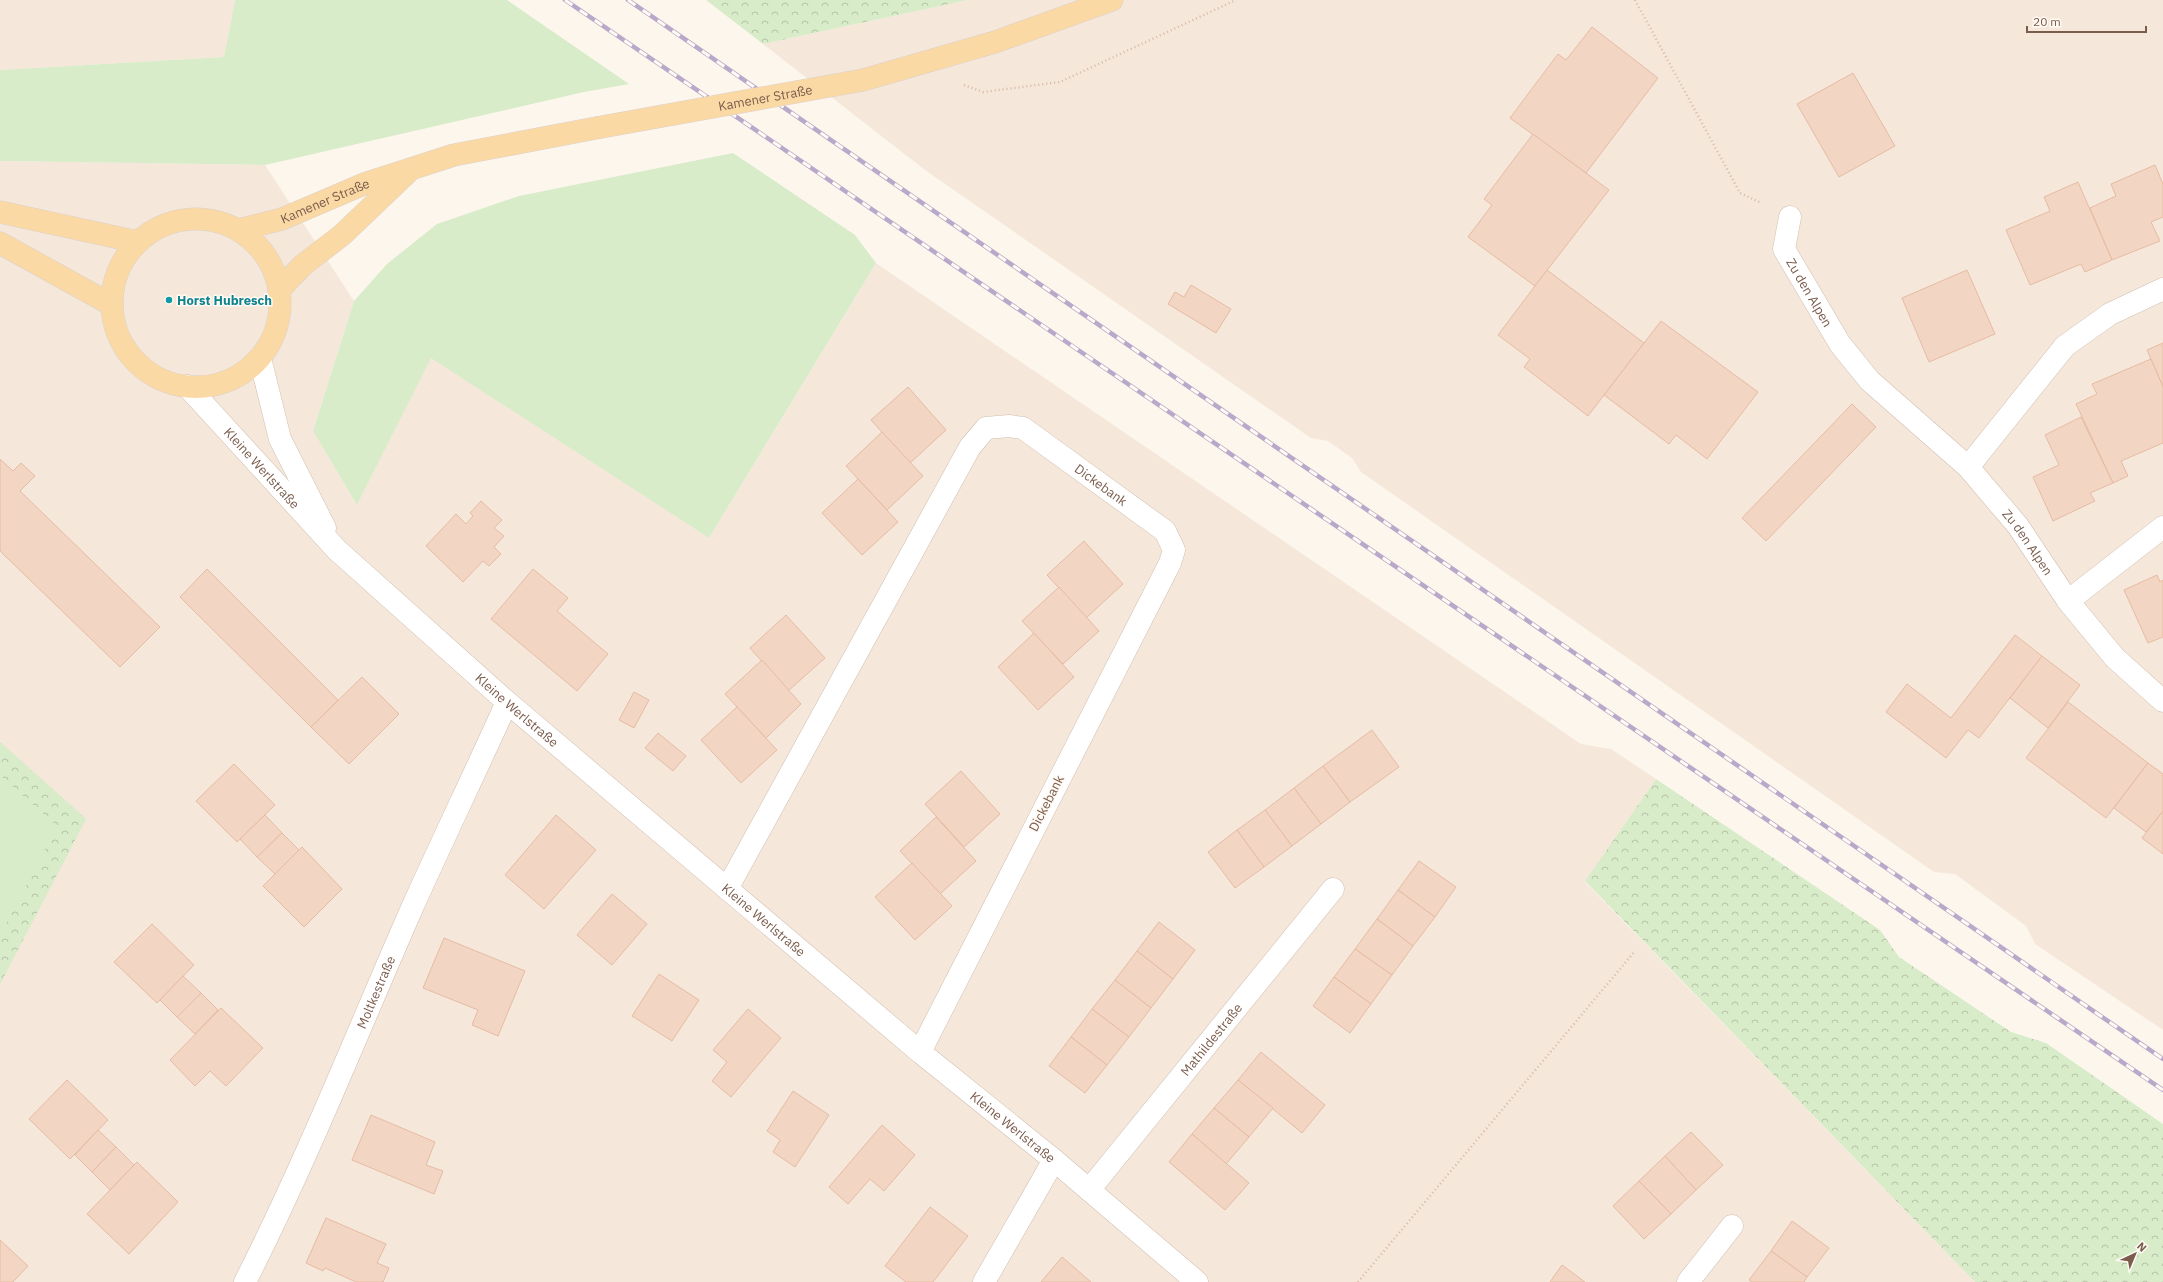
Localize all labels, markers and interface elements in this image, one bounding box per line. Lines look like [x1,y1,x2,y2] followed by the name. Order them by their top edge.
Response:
[2027,8,2146,34] scale bar
[2033,14,2061,29] text: 20 m
[717,81,814,115] street label: Kamener Straße
[278,175,372,228] street label: Kamener Straße
[1782,255,1836,330] street label: Zu den Alpen
[177,292,272,309] place label: Horst Hubresch
[164,295,174,305] marker: Horst Hubresch
[220,424,303,513] street label: Kleine Werlstraße
[1071,460,1131,510] street label: Dickebank
[1998,506,2056,579] street label: Zu den Alpen
[471,670,562,751] street label: Kleine Werlstraße
[1025,772,1068,834] street label: Dickebank
[718,880,809,960] street label: Kleine Werlstraße
[353,953,399,1031] street label: Moltkestraße
[1177,1000,1246,1080] street label: Mathildestraße
[967,1088,1059,1167] street label: Kleine Werlstraße
[2115,1234,2155,1274] north arrow
[2134,1239,2150,1255] text: N

